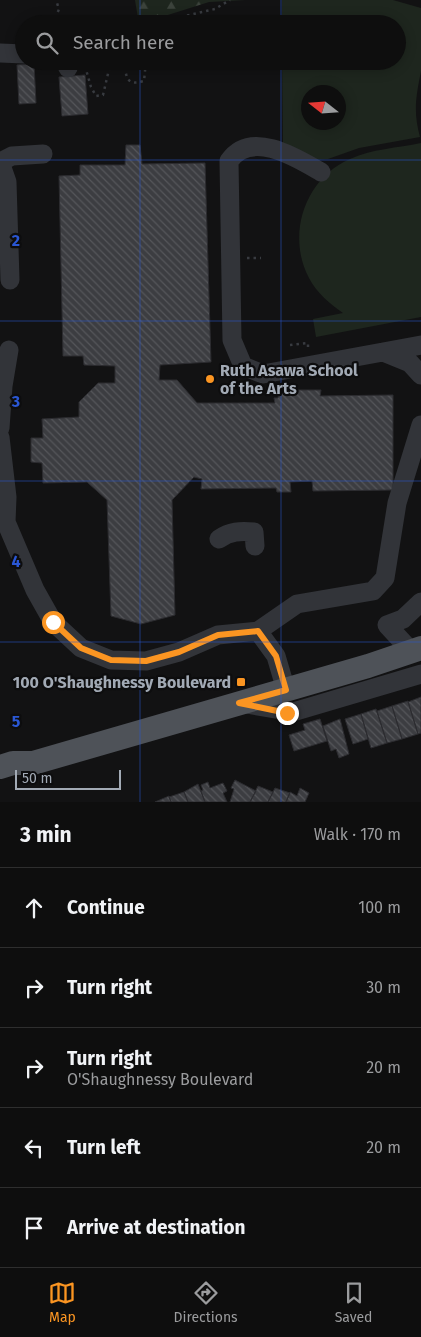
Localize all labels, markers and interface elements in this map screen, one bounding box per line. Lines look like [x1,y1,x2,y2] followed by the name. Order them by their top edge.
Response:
[15,15,406,70] search box
[33,29,61,57] icon: search
[73,31,174,54] text: Search here
[301,85,346,130] north arrow
[12,231,20,250] text: 2
[220,361,358,398] place label: Ruth Asawa School of the Arts
[204,373,216,385] marker: Ruth Asawa School of the Arts
[11,392,20,411] text: 3
[11,552,21,571] text: 4
[42,611,65,634] route start
[13,673,231,692] place label: 100 O'Shaughnessy Boulevard
[235,676,247,688] marker: 100 O'Shaughnessy Boulevard
[276,702,299,725] route end
[12,712,21,731] text: 5
[15,767,121,790] scale bar
[22,770,53,787] text: 50 m
[20,822,72,848] text: 3 min
[314,825,401,844] text: Walk · 170 m
[20,894,48,922] icon: ahead
[67,896,145,919] text: Continue
[358,898,401,917] text: 100 m
[20,974,48,1002] icon: right
[67,976,152,999] text: Turn right
[366,978,401,997] text: 30 m
[67,1047,152,1070] text: Turn right
[20,1054,48,1082] icon: right
[366,1058,401,1077] text: 20 m
[67,1070,253,1089] text: O'Shaughnessy Boulevard
[20,1134,48,1162] icon: left
[67,1136,141,1159] text: Turn left
[366,1138,401,1157] text: 20 m
[20,1214,48,1242] icon: arrive
[67,1216,246,1239] text: Arrive at destination
[48,1279,76,1326] tab: Map
[173,1279,238,1326] tab: Directions
[335,1279,373,1326] tab: Saved

